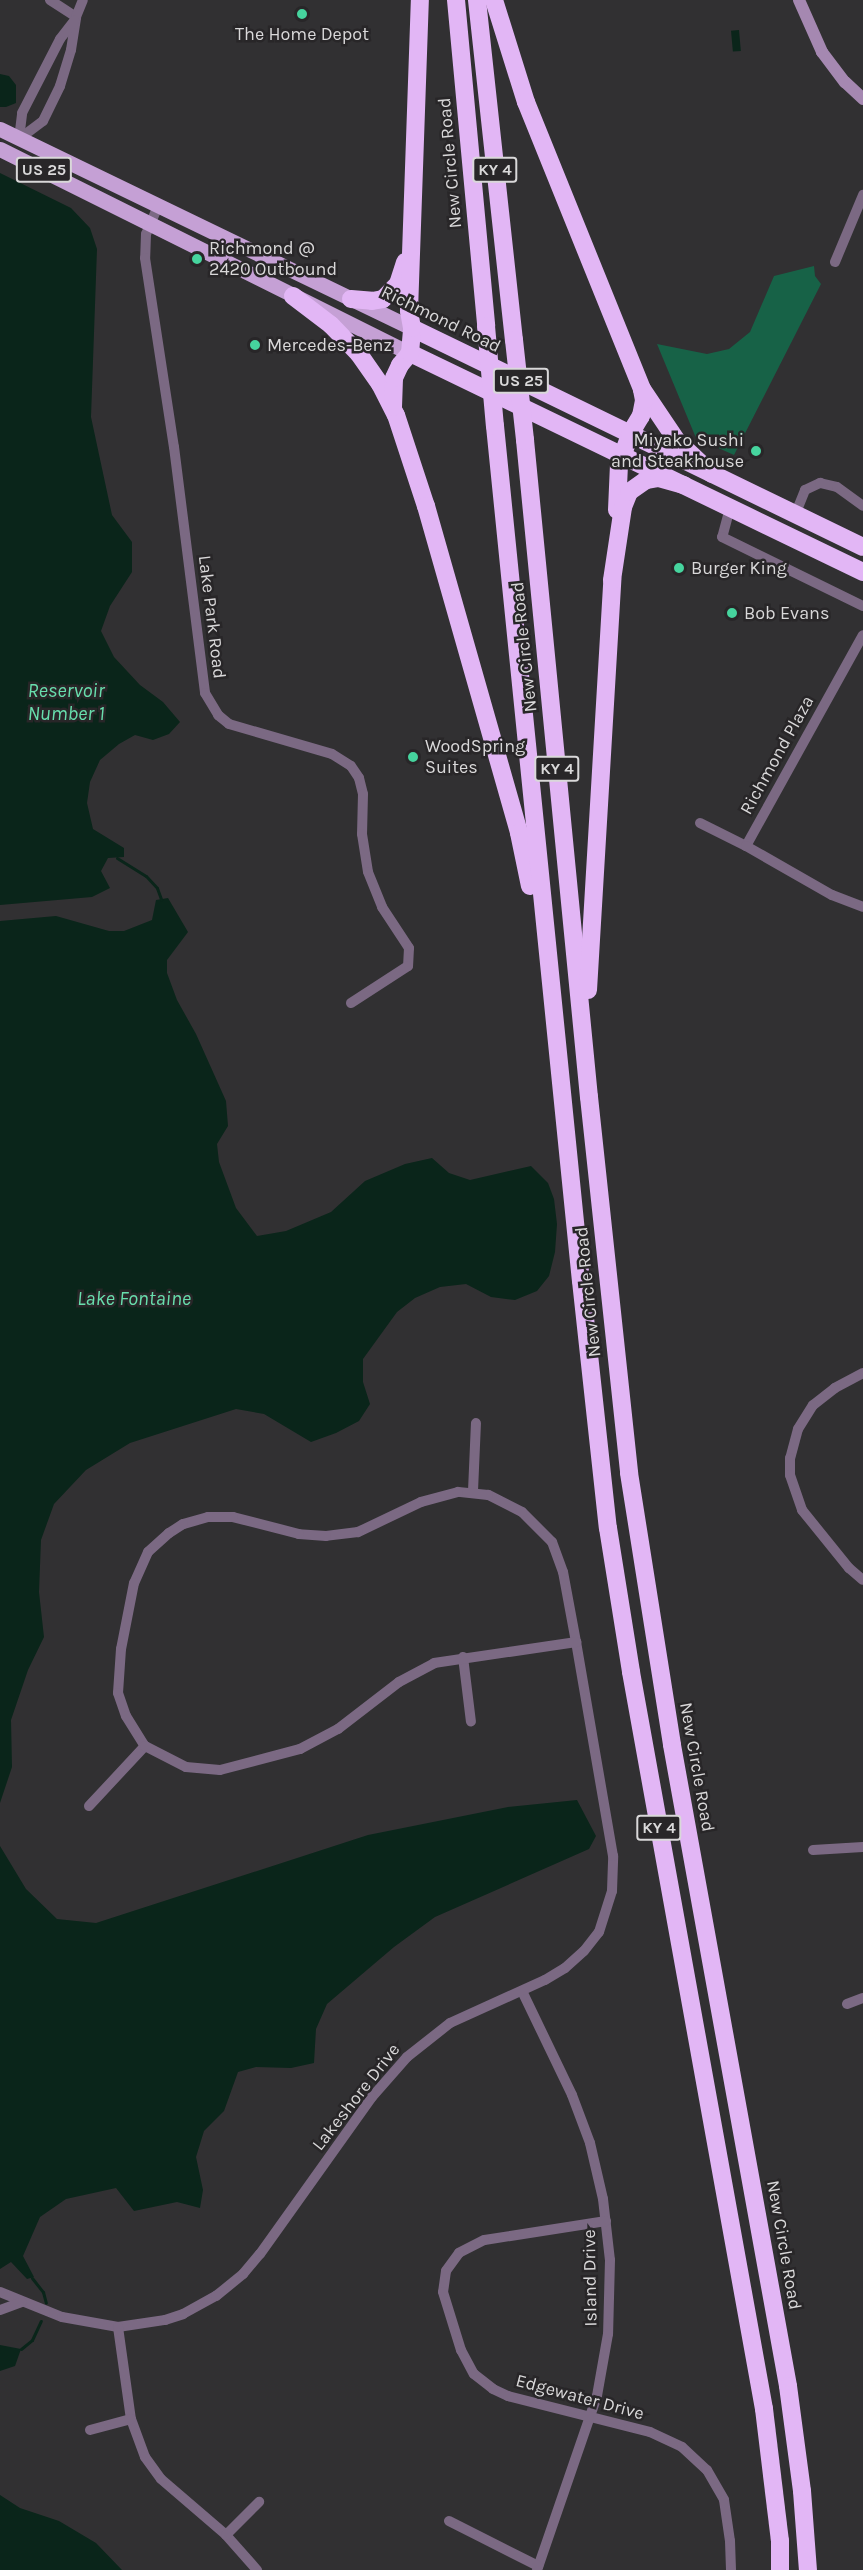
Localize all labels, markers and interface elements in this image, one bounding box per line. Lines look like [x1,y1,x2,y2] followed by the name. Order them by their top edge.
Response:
[295,7,309,21] marker: The Home Depot
[235,23,369,45] place label: The Home Depot
[434,97,466,229] street label: New Circle Road
[15,157,72,183] road number: US 25
[471,157,519,183] road number: KY 4
[209,238,337,280] place label: Richmond @ 2420 Outbound
[190,252,204,266] marker: Richmond @ 2420 Outbound
[378,281,504,357] street label: Richmond Road
[267,334,392,356] place label: Mercedes-Benz
[248,338,262,352] marker: Mercedes-Benz
[492,368,550,394] road number: US 25
[611,430,744,472] place label: Miyako Sushi and Steakhouse
[749,444,763,458] marker: Miyako Sushi and Steakhouse
[194,554,230,680] street label: Lake Park Road
[691,557,787,579] place label: Burger King
[672,561,686,575] marker: Burger King
[506,581,542,713] street label: New Circle Road
[744,602,829,624] place label: Bob Evans
[725,606,739,620] marker: Bob Evans
[28,679,104,726] water label: Reservoir Number 1
[735,692,819,818] street label: Richmond Plaza
[425,736,525,778] place label: WoodSpring Suites
[406,750,420,764] marker: WoodSpring Suites
[533,756,581,782] road number: KY 4
[570,1226,606,1358] street label: New Circle Road
[77,1286,191,1310] water label: Lake Fontaine
[675,1701,719,1833] street label: New Circle Road
[635,1815,683,1841] road number: KY 4
[307,2039,405,2155] street label: Lakeshore Drive
[762,2179,806,2311] street label: New Circle Road
[578,2229,602,2327] street label: Island Drive
[513,2369,647,2425] street label: Edgewater Drive

